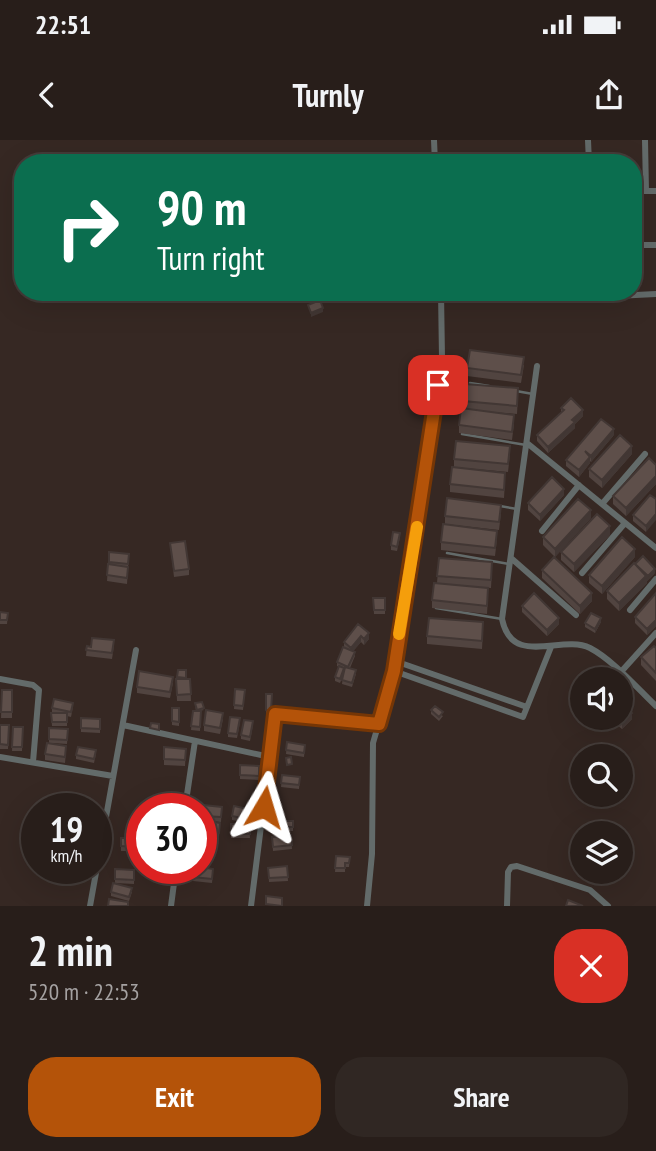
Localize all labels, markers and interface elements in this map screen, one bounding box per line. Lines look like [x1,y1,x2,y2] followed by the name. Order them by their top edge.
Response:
[35,8,91,41] text: 22:51
[292,74,364,116] text: Turnly
[28,76,66,114] icon: back
[590,76,628,114] icon: share
[157,175,246,239] text: 90 m
[42,182,133,273] icon: right
[157,237,265,279] text: Turn right
[408,355,468,415] pin
[419,366,457,404] icon: arrive
[570,667,633,884] map controls
[570,667,633,730] button: sound
[570,744,633,807] button: search
[227,770,301,844] position arrow
[126,793,217,884] speed limit sign: 30
[50,806,83,852] text: 19
[570,821,633,884] button: layers
[51,844,82,867] text: km/h
[28,923,113,978] text: 2 min
[554,929,628,1003] button: close
[28,977,140,1006] text: 520 m · 22:53
[28,1057,321,1137] button: Exit
[335,1057,628,1137] button: Share

